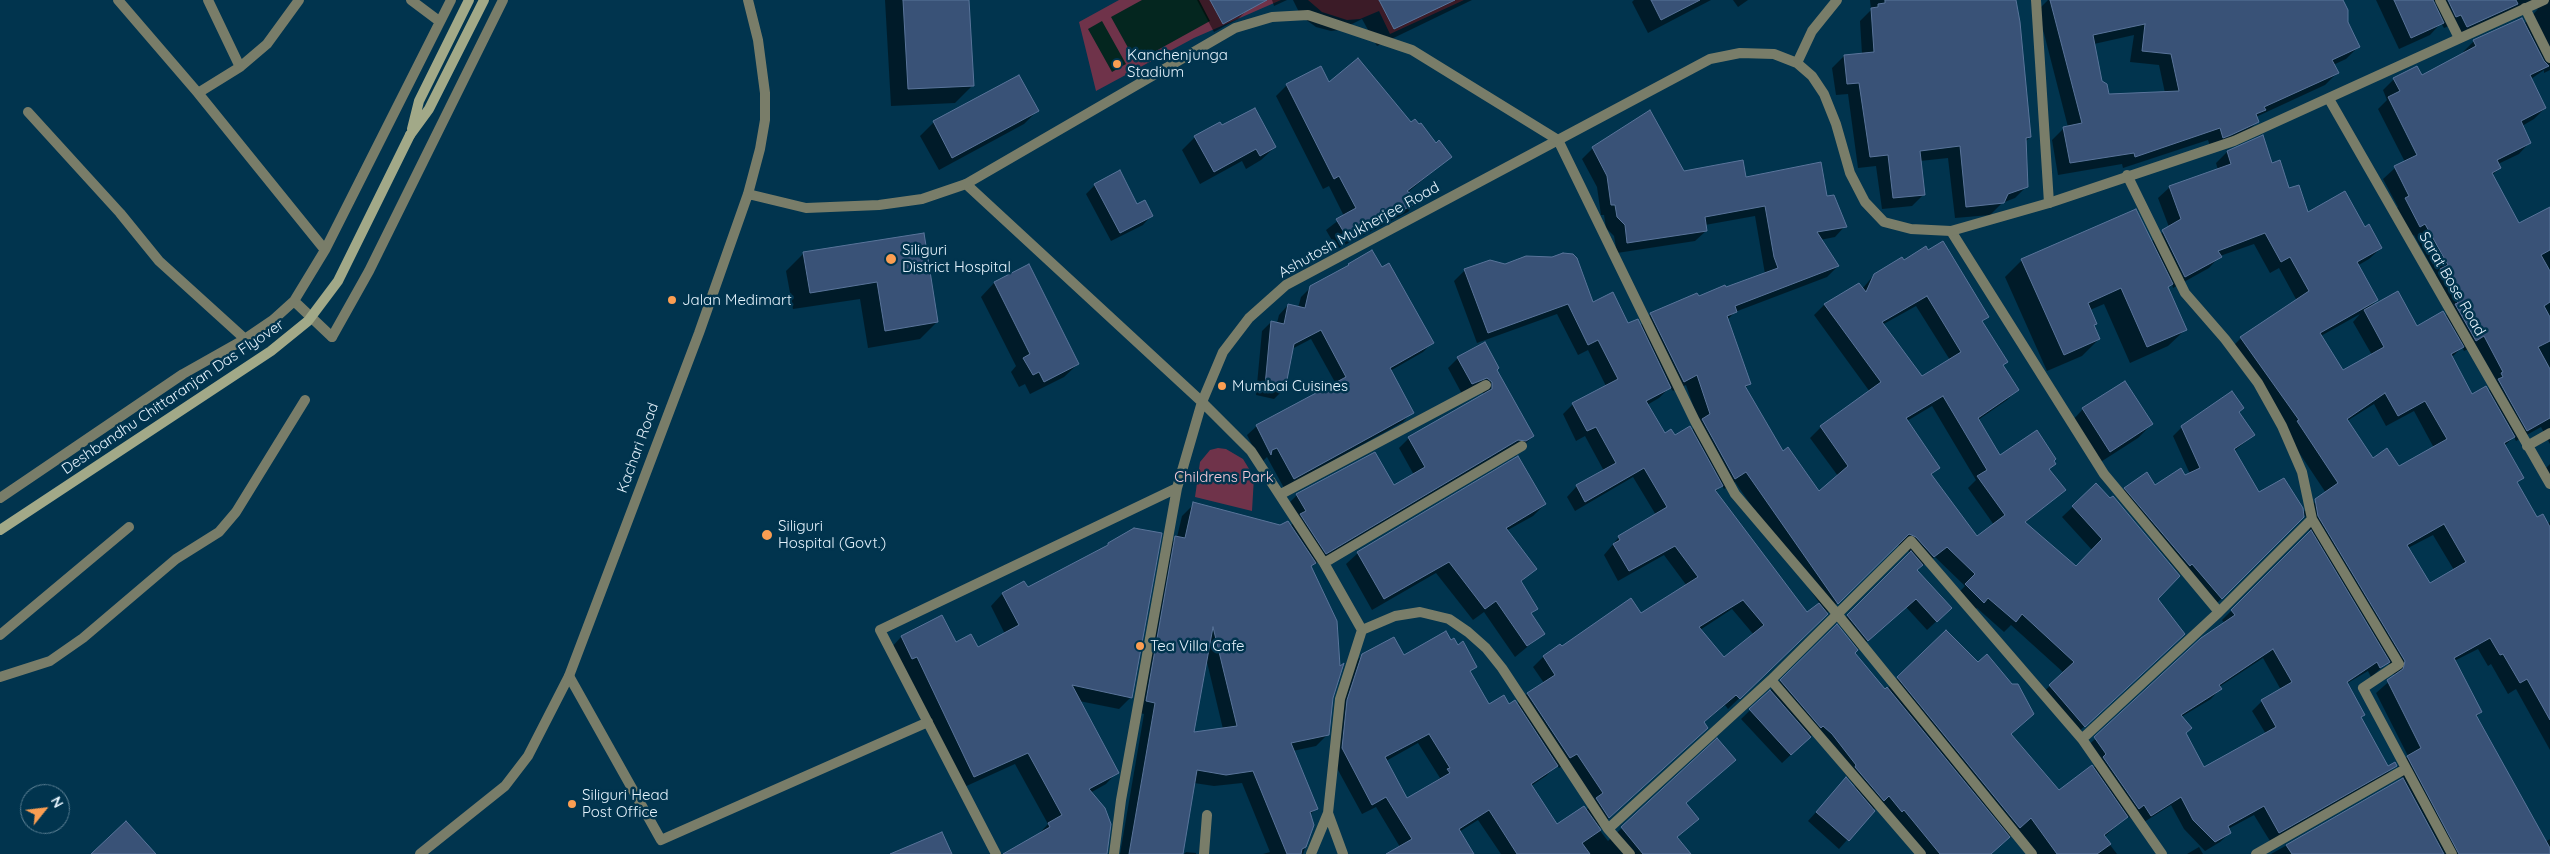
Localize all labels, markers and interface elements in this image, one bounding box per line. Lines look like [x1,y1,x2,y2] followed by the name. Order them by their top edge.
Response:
[1127,46,1228,81] place label: Kanchenjunga Stadium
[1111,58,1123,70] marker: Kanchenjunga Stadium
[1275,178,1443,282] street label: Ashutosh Mukherjee Road
[2415,229,2489,339] street label: Sarat Bose Road
[902,241,1011,276] place label: Siliguri District Hospital
[884,252,898,266] marker: Siliguri District Hospital
[682,291,792,309] place label: Jalan Medimart
[666,294,678,306] marker: Jalan Medimart
[58,316,288,478] street label: Deshbandhu Chittaranjan Das Flyover
[1232,377,1348,395] place label: Mumbai Cuisines
[1216,380,1228,392] marker: Mumbai Cuisines
[613,400,663,496] street label: Kachari Road
[1174,468,1274,486] park label: Childrens Park
[778,517,886,552] place label: Siliguri Hospital (Govt.)
[760,528,774,542] marker: Siliguri Hospital (Govt.)
[1150,637,1244,655] place label: Tea Villa Cafe
[1134,640,1146,652] marker: Tea Villa Cafe
[20,784,70,834] north arrow
[582,786,669,821] place label: Siliguri Head Post Office
[47,793,68,811] text: N
[566,798,578,810] marker: Siliguri Head Post Office

